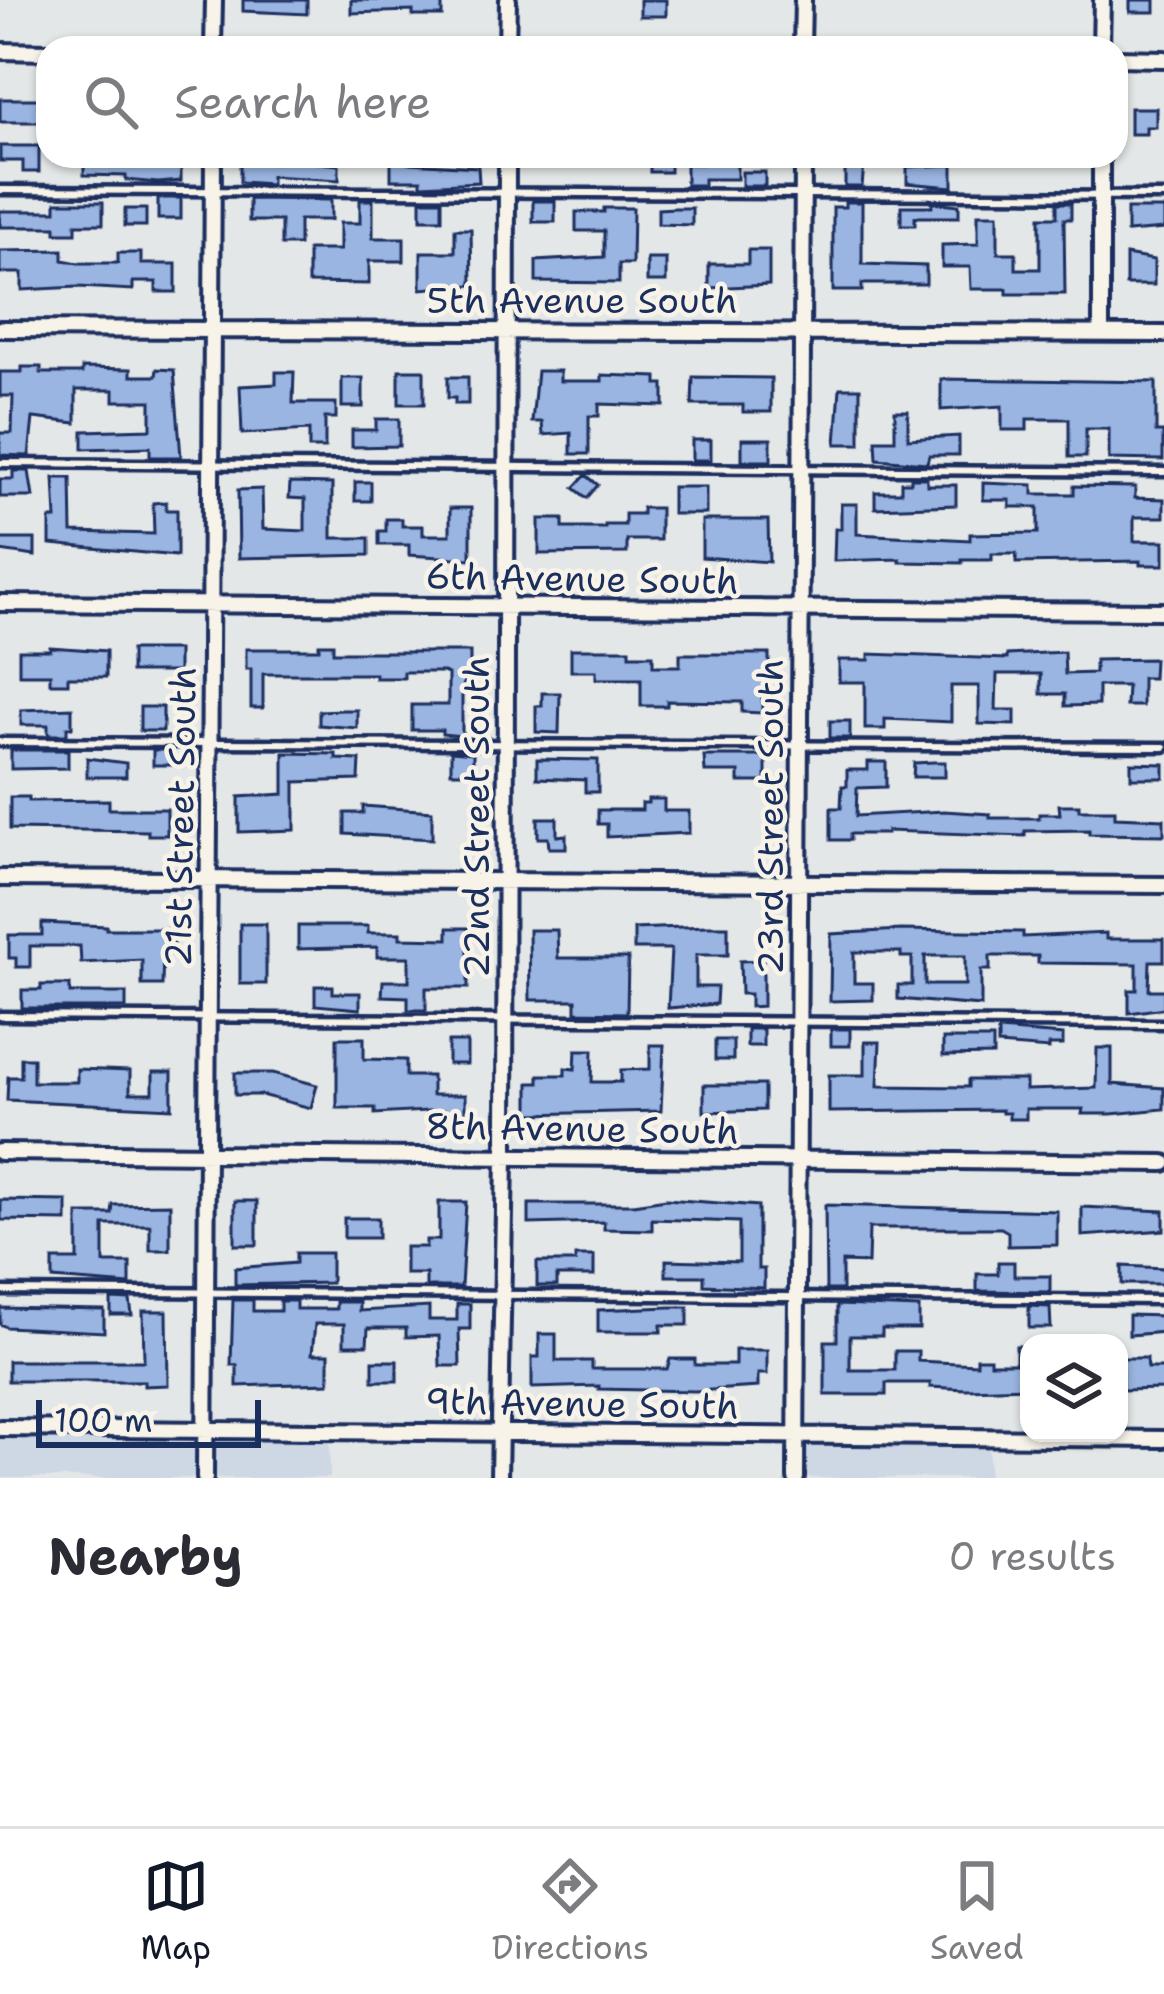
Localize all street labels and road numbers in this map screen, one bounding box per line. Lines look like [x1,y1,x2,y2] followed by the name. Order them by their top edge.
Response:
[427,276,737,325] street label: 5th Avenue South
[425,551,739,606] street label: 6th Avenue South
[452,656,501,978] street label: 22nd Street South
[746,659,795,975] street label: 23rd Street South
[153,667,208,967] street label: 21st Street South
[425,1101,739,1156] street label: 8th Avenue South
[425,1376,739,1431] street label: 9th Avenue South

